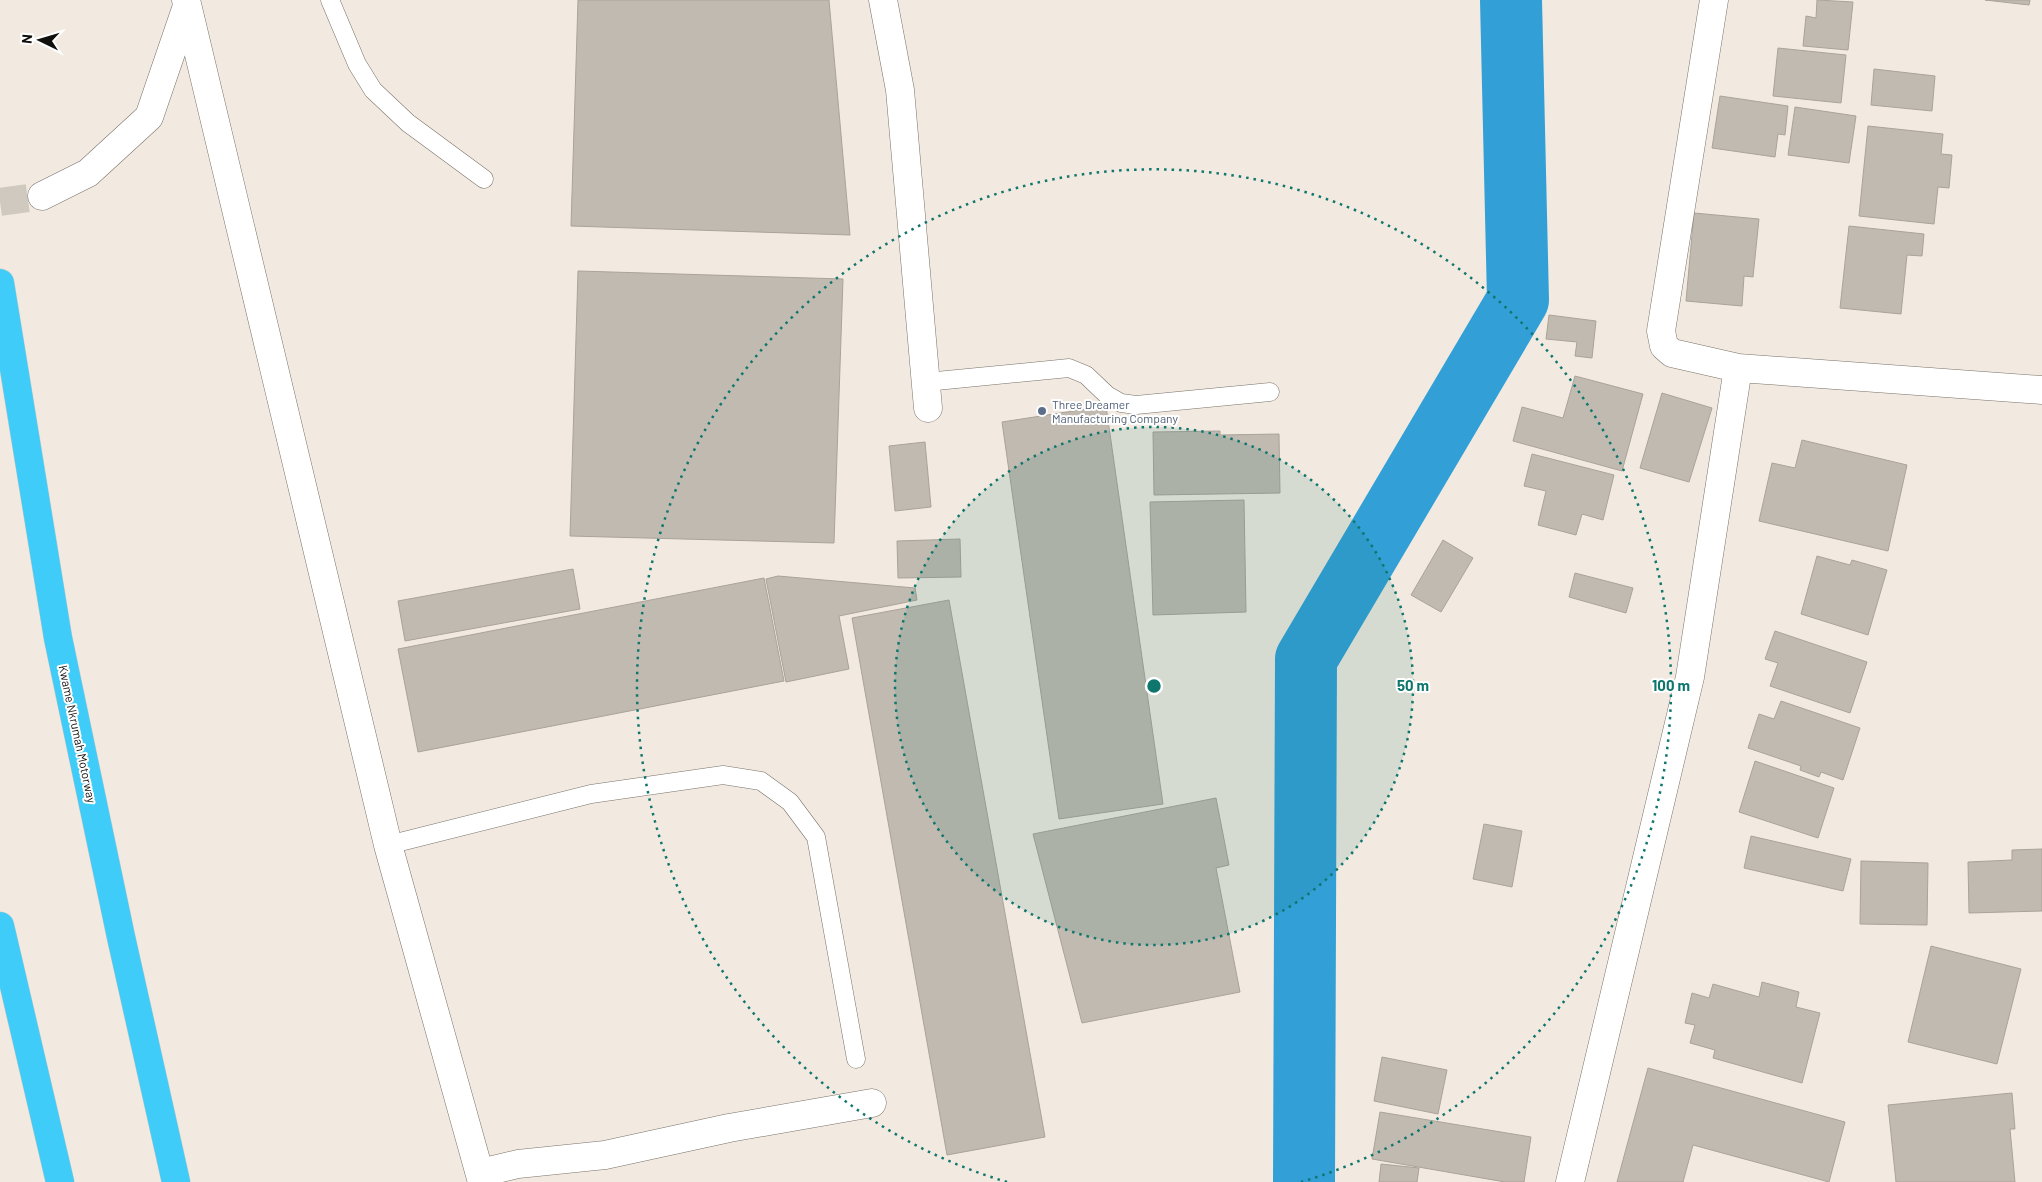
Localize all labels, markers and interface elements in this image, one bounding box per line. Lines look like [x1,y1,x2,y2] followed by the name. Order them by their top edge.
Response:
[15,15,65,65] north arrow
[18,33,35,44] text: N
[1052,397,1178,425] place label: Three Dreamer Manufacturing Company
[1036,405,1048,417] marker: Three Dreamer Manufacturing Company
[57,664,100,805] street label: Kwame Nkrumah Motorway
[1397,676,1429,694] text: 50 m
[1652,676,1690,694] text: 100 m
[1145,677,1163,695] centre of rings

